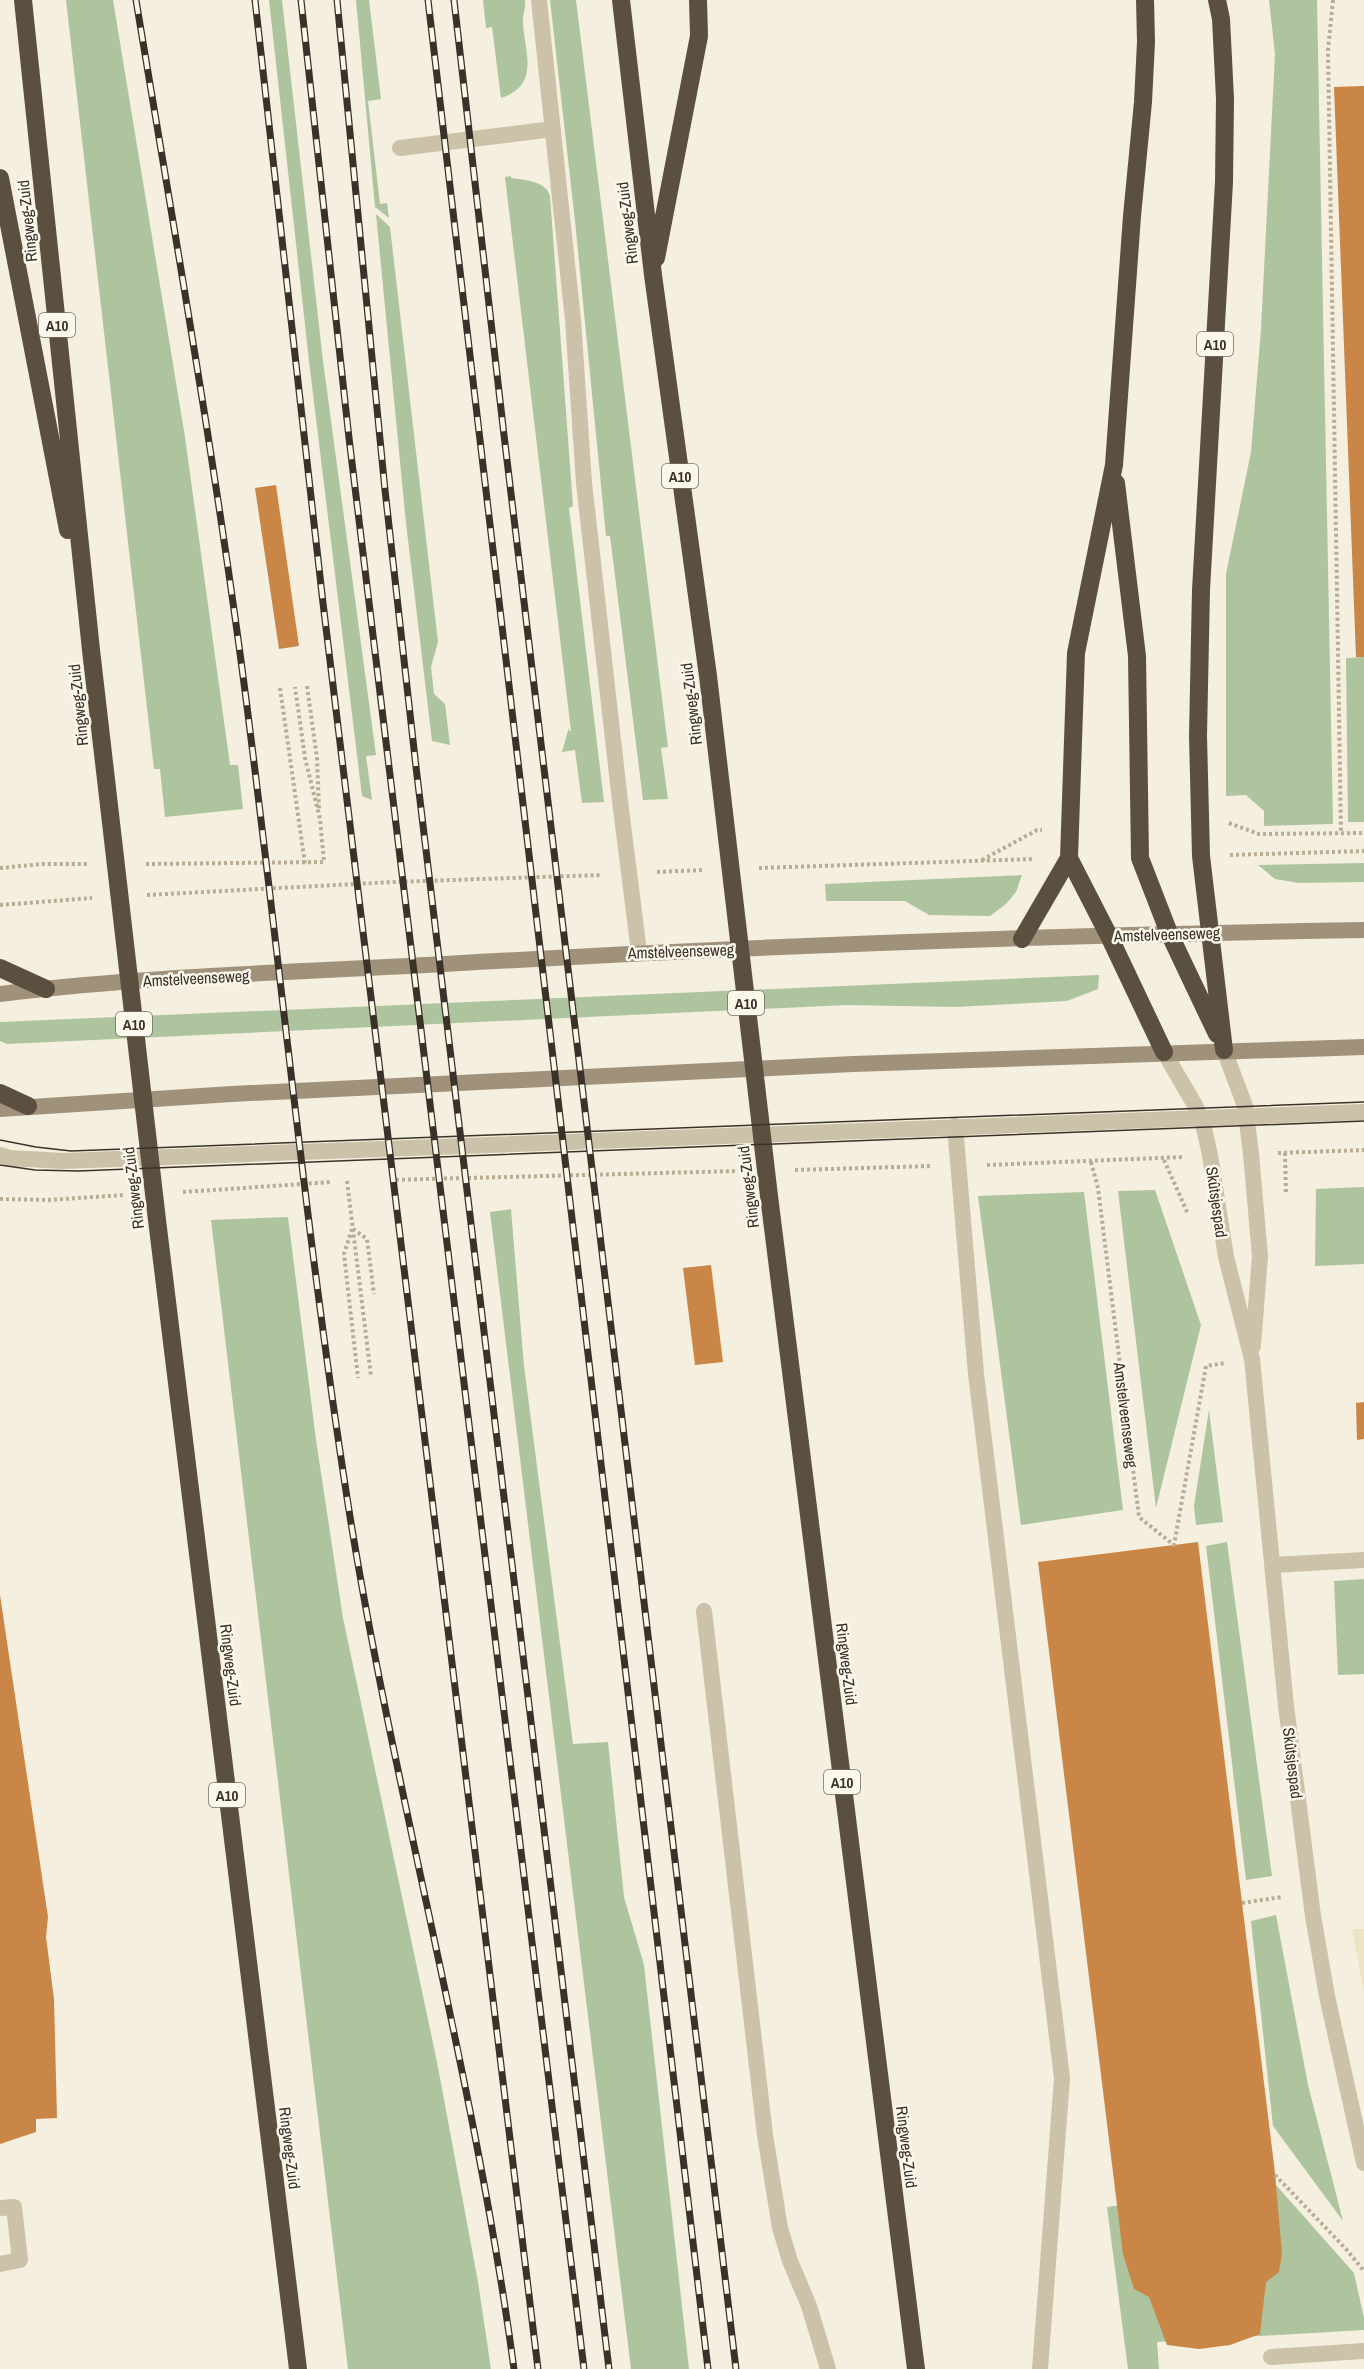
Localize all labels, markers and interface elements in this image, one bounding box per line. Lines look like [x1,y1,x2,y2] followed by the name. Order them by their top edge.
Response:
[12,179,42,263] street label: Ringweg-Zuid
[611,181,643,265] street label: Ringweg-Zuid
[39,313,75,337] road number: A10
[1197,332,1233,356] road number: A10
[662,464,698,488] road number: A10
[675,662,707,746] street label: Ringweg-Zuid
[63,663,93,747] street label: Ringweg-Zuid
[1112,921,1221,947] street label: Amstelveenseweg
[626,938,735,964] street label: Amstelveenseweg
[141,964,250,992] street label: Amstelveenseweg
[728,991,764,1015] road number: A10
[116,1012,152,1036] road number: A10
[732,1145,764,1229] street label: Ringweg-Zuid
[117,1146,149,1230] street label: Ringweg-Zuid
[1201,1165,1233,1239] street label: Skûtsjespad
[1108,1360,1143,1470] street label: Amstelveenseweg
[831,1622,863,1706] street label: Ringweg-Zuid
[215,1623,247,1707] street label: Ringweg-Zuid
[1278,1726,1308,1800] street label: Skûtsjespad
[824,1770,860,1794] road number: A10
[209,1783,245,1807] road number: A10
[891,2105,923,2189] street label: Ringweg-Zuid
[274,2106,306,2190] street label: Ringweg-Zuid

